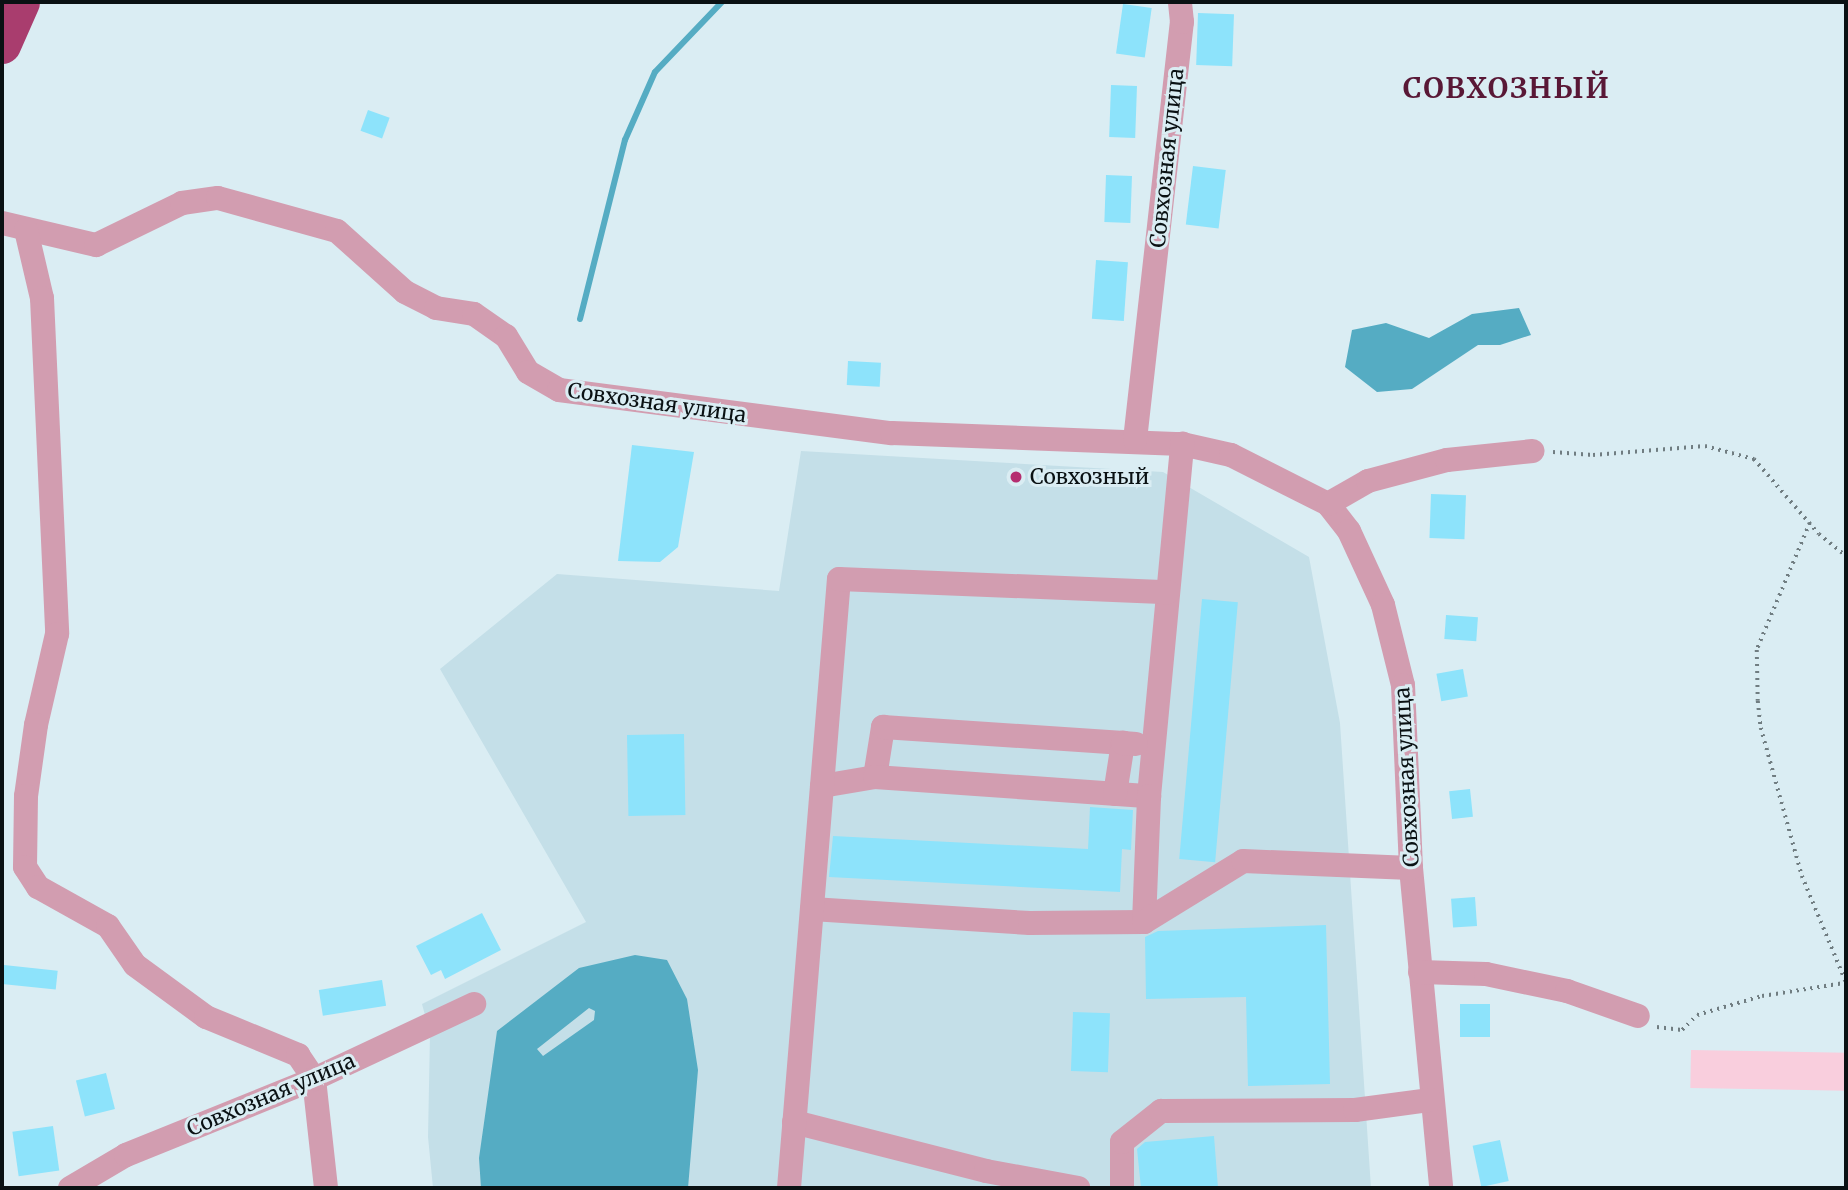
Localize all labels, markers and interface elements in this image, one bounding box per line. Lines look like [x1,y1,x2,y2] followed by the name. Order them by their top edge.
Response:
[1145,67,1189,249] street label: Совхозная улица
[1404,71,1610,105] district label: СОВХОЗНЫЙ
[566,378,748,428] street label: Совхозная улица
[1030,464,1149,490] place label: Совхозный
[1008,469,1024,485] marker: Совхозный
[1390,686,1424,868] street label: Совхозная улица
[183,1048,359,1142] street label: Совхозная улица

